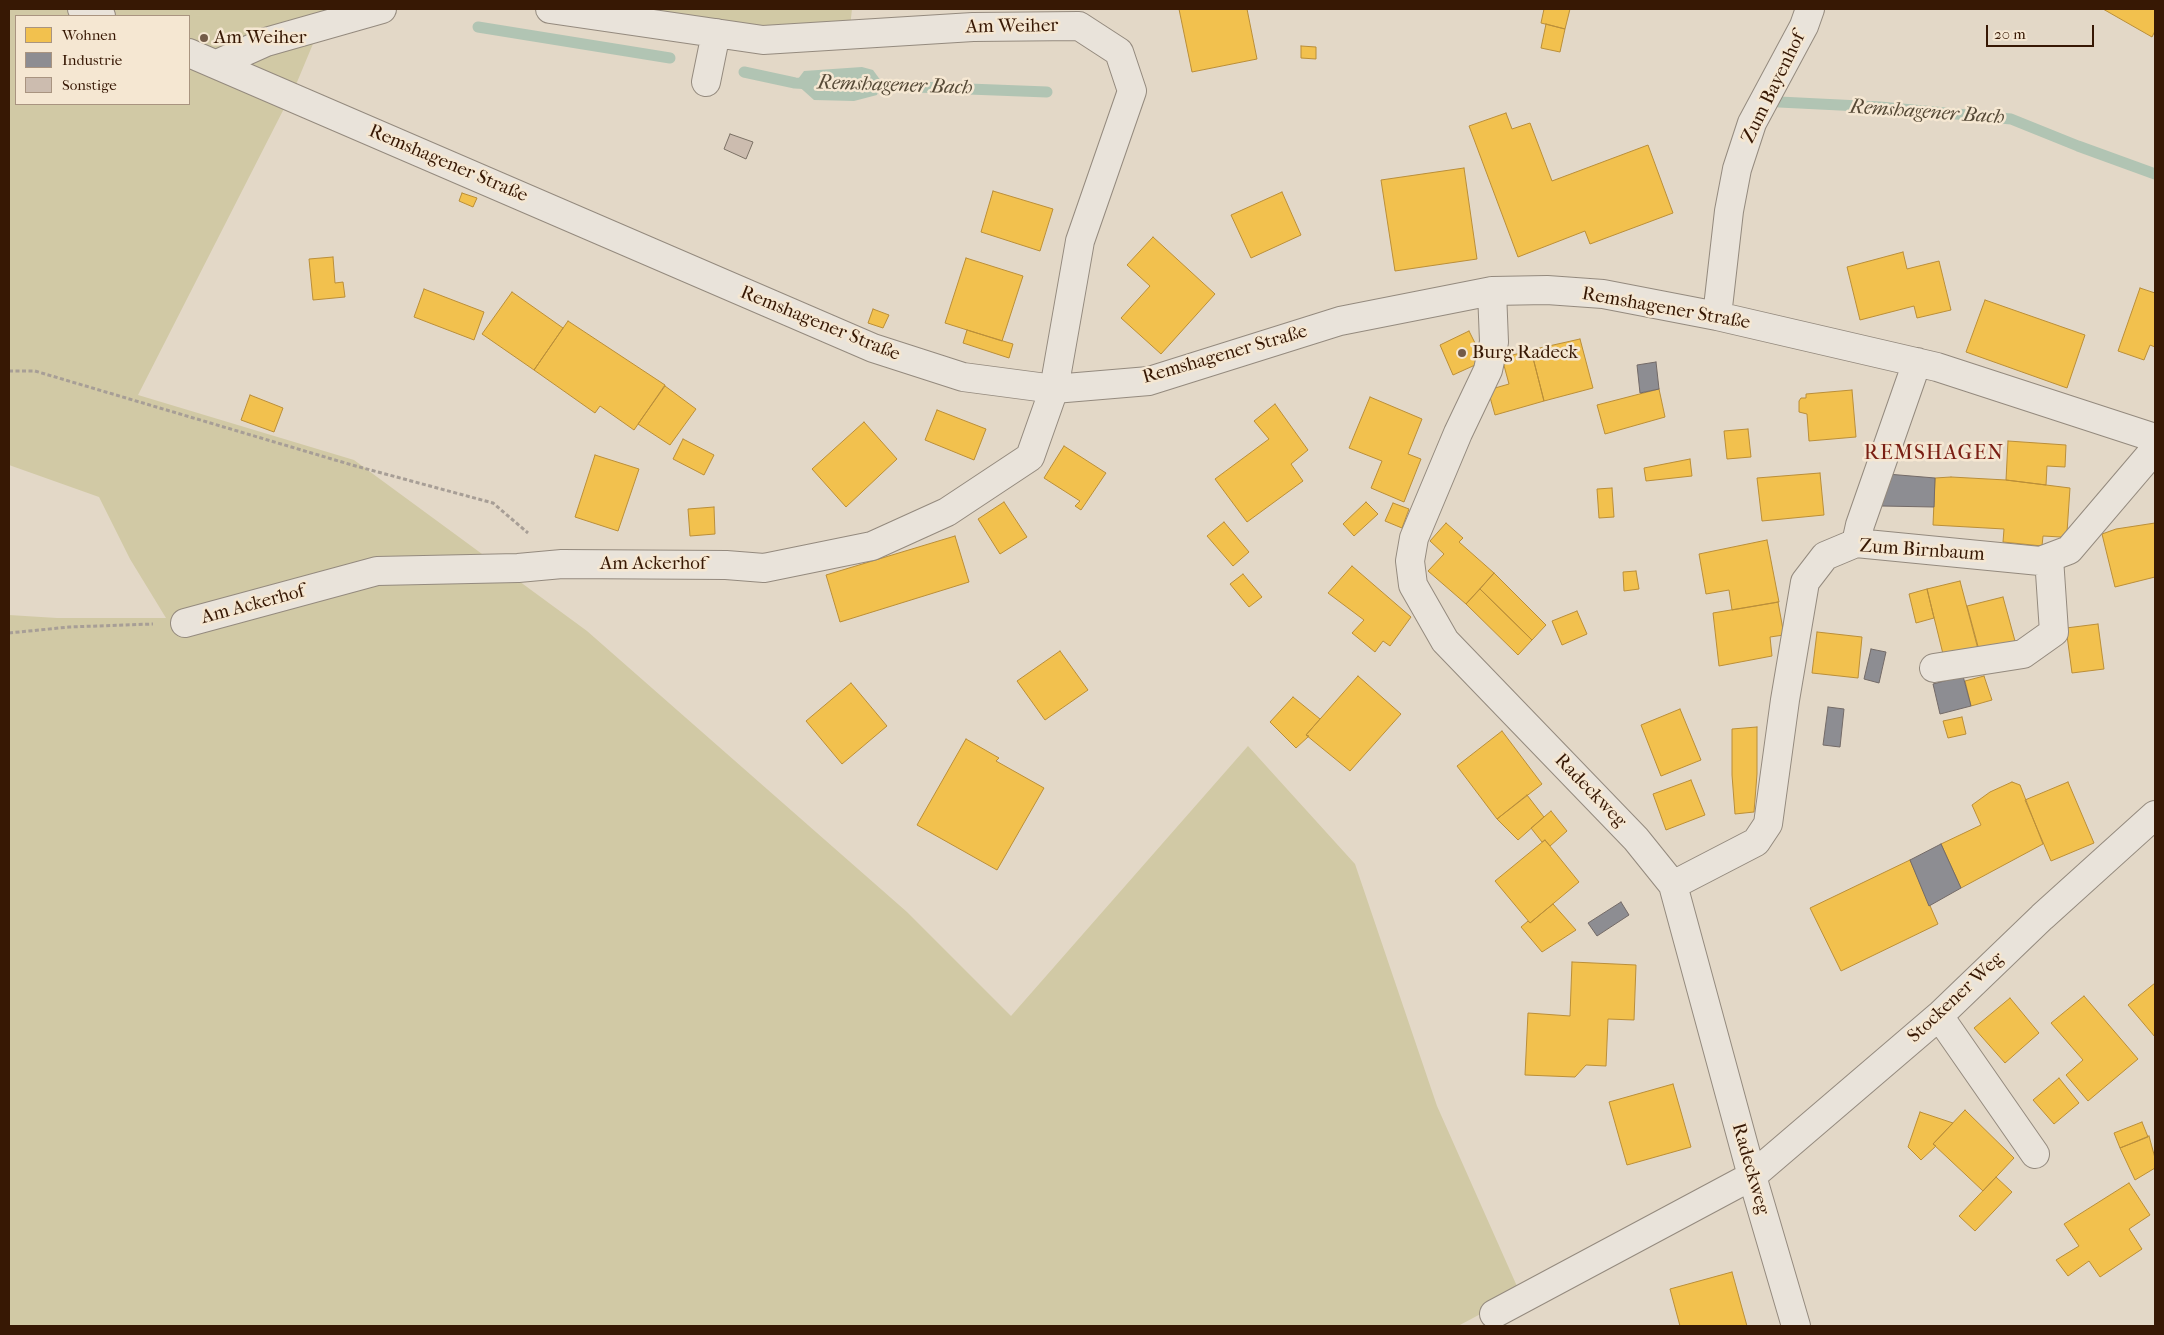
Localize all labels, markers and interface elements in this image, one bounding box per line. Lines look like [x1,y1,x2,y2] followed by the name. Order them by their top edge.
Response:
[15,15,190,105] legend
[965,15,1059,39] street label: Am Weiher
[1989,15,2096,47] scale bar
[1994,25,2026,43] text: 20 m
[62,26,116,44] text: Wohnen
[214,27,307,49] place label: Am Weiher
[1737,29,1811,147] street label: Zum Bayenhof
[198,32,210,44] marker: Am Weiher
[62,51,122,69] text: Industrie
[817,71,973,101] water label: Remshagener Bach
[62,76,117,94] text: Sonstige
[1849,96,2005,130] water label: Remshagener Bach
[365,120,531,208] street label: Remshagener Straße
[737,282,903,366] street label: Remshagener Straße
[1580,283,1752,335] street label: Remshagener Straße
[1140,321,1310,389] street label: Remshagener Straße
[1472,342,1578,364] place label: Burg Radeck
[1456,347,1468,359] marker: Burg Radeck
[1863,441,2005,467] district label: REMSHAGEN
[1859,535,1985,567] street label: Zum Birnbaum
[600,553,706,575] street label: Am Ackerhof
[199,580,307,630] street label: Am Ackerhof
[1549,749,1631,833] street label: Radeckweg
[1903,948,2009,1048] street label: Stockener Weg
[1726,1121,1774,1217] street label: Radeckweg

